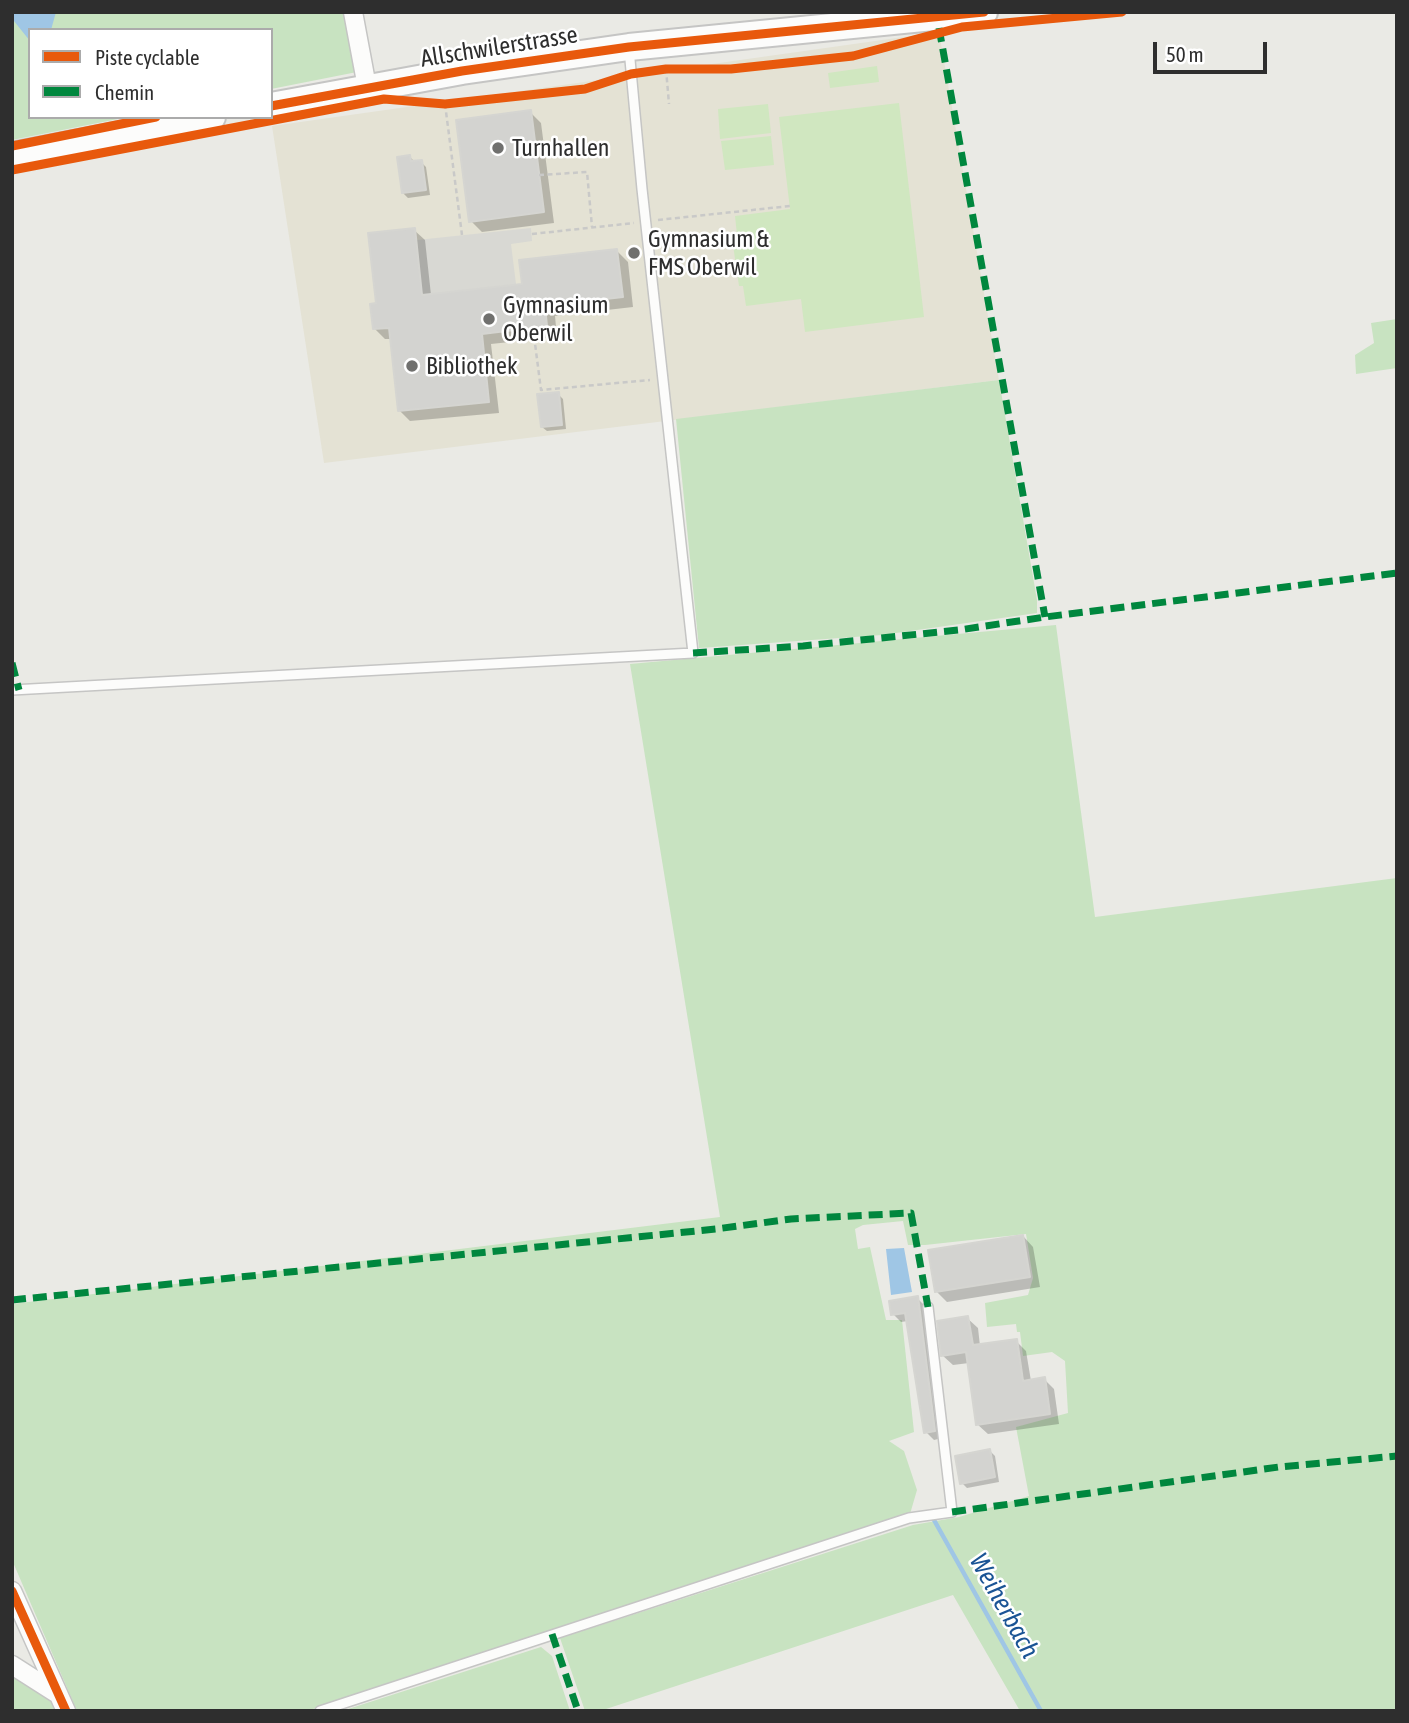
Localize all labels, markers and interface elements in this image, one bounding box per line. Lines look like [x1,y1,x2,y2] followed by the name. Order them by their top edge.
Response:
[419,20,579,74] street label: Allschwilerstrasse
[28,28,273,119] legend
[1157,28,1271,72] scale bar
[1166,42,1204,66] text: 50 m
[95,45,200,69] text: Piste cyclable
[95,80,154,104] text: Chemin
[512,134,609,162] place label: Turnhallen
[490,140,506,156] marker: Turnhallen
[648,225,769,281] place label: Gymnasium & FMS Oberwil
[626,245,642,261] marker: Gymnasium & FMS Oberwil
[503,291,609,347] place label: Gymnasium Oberwil
[481,311,497,327] marker: Gymnasium Oberwil
[426,352,517,380] place label: Bibliothek
[404,358,420,374] marker: Bibliothek
[963,1548,1045,1664] water label: Weiherbach

